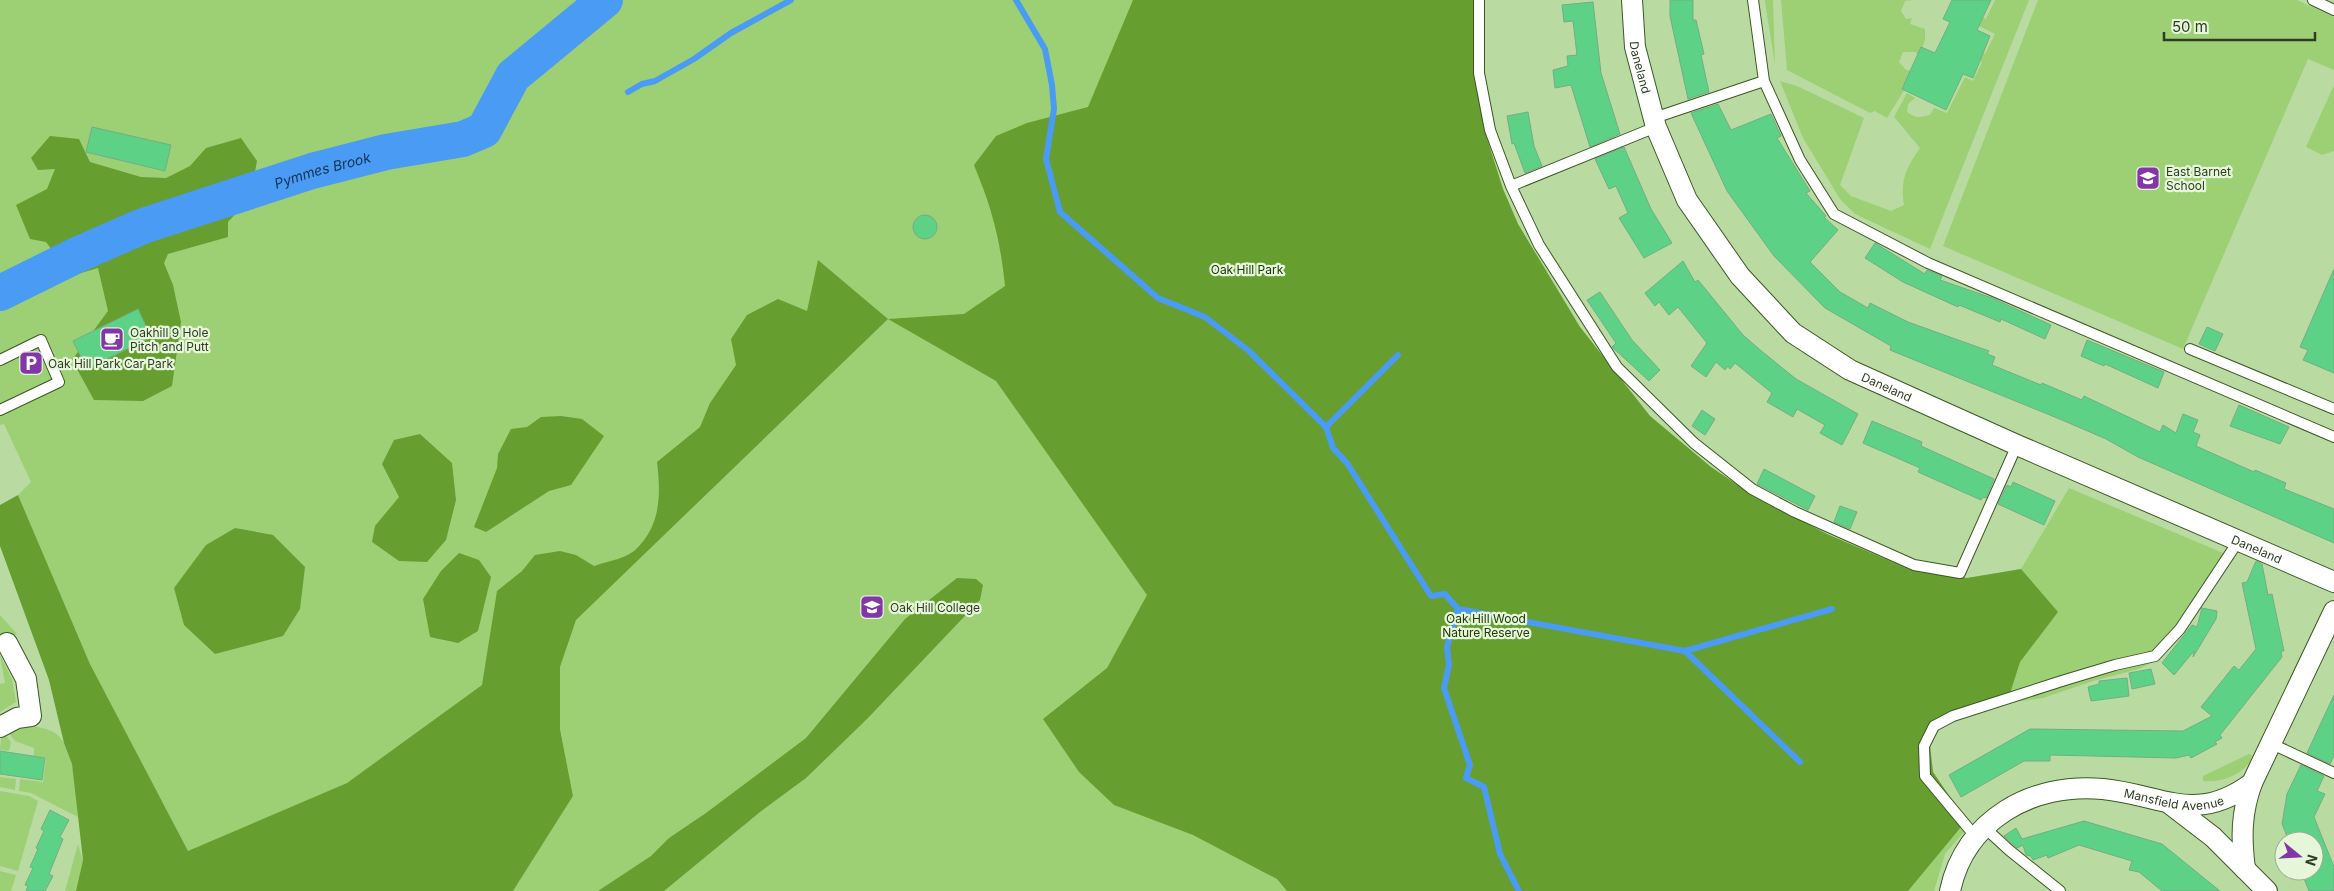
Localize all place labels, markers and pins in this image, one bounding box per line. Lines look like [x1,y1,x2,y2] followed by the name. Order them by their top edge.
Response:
[2166,164,2231,193] place label: East Barnet School
[2135,165,2161,191] school or university icon: East Barnet School
[130,325,209,354] place label: Oakhill 9 Hole Pitch and Putt
[99,326,125,352] cafe icon: Oakhill 9 Hole Pitch and Putt
[18,350,44,376] parking icon: Oak Hill Park Car Park
[48,356,173,371] place label: Oak Hill Park Car Park
[859,594,885,620] school or university icon: Oak Hill College
[890,600,980,615] place label: Oak Hill College

